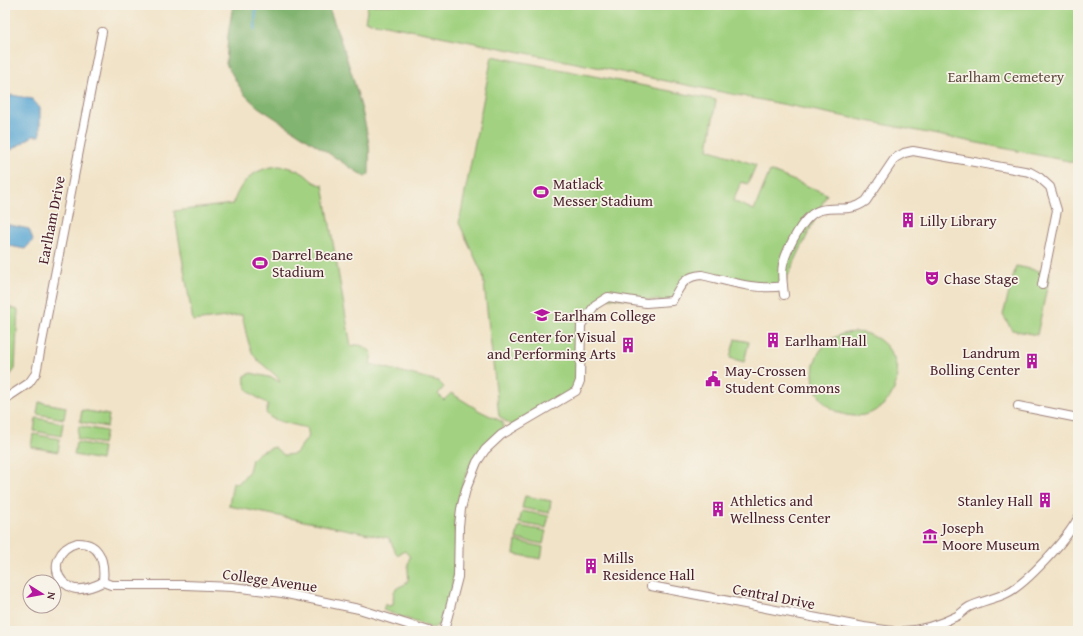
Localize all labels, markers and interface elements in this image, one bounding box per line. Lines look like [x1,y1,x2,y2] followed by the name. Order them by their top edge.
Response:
[948,66,1065,87] park label: Earlham Cemetery
[553,173,654,211] place label: Matlack Messer Stadium
[32,174,70,266] street label: Earlham Drive
[532,183,550,201] sports icon: Matlack Messer Stadium
[920,210,997,231] place label: Lilly Library
[899,211,917,229] building icon: Lilly Library
[272,244,353,282] place label: Darrel Beane Stadium
[251,254,269,272] sports icon: Darrel Beane Stadium
[944,268,1018,289] place label: Chase Stage
[923,269,941,287] theatre icon: Chase Stage
[554,305,656,326] place label: Earlham College
[533,306,551,324] school or university icon: Earlham College
[487,326,616,364] place label: Center for Visual and Performing Arts
[785,330,867,351] place label: Earlham Hall
[764,331,782,349] building icon: Earlham Hall
[619,336,637,354] building icon: Center for Visual and Performing Arts
[930,342,1021,380] place label: Landrum Bolling Center
[1023,352,1041,370] building icon: Landrum Bolling Center
[725,360,840,398] place label: May-Crossen Student Commons
[704,370,722,388] public building icon: May-Crossen Student Commons
[730,490,830,528] place label: Athletics and Wellness Center
[957,490,1033,511] place label: Stanley Hall
[1036,491,1054,509] building icon: Stanley Hall
[709,500,727,518] building icon: Athletics and Wellness Center
[940,517,1040,555] place label: Joseph Moore Museum
[921,527,939,545] museum icon: Joseph Moore Museum
[603,547,695,585] place label: Mills Residence Hall
[582,557,600,575] building icon: Mills Residence Hall
[221,563,319,597] street label: College Avenue
[22,574,62,614] north arrow
[731,578,817,614] street label: Central Drive
[43,591,60,602] text: N

